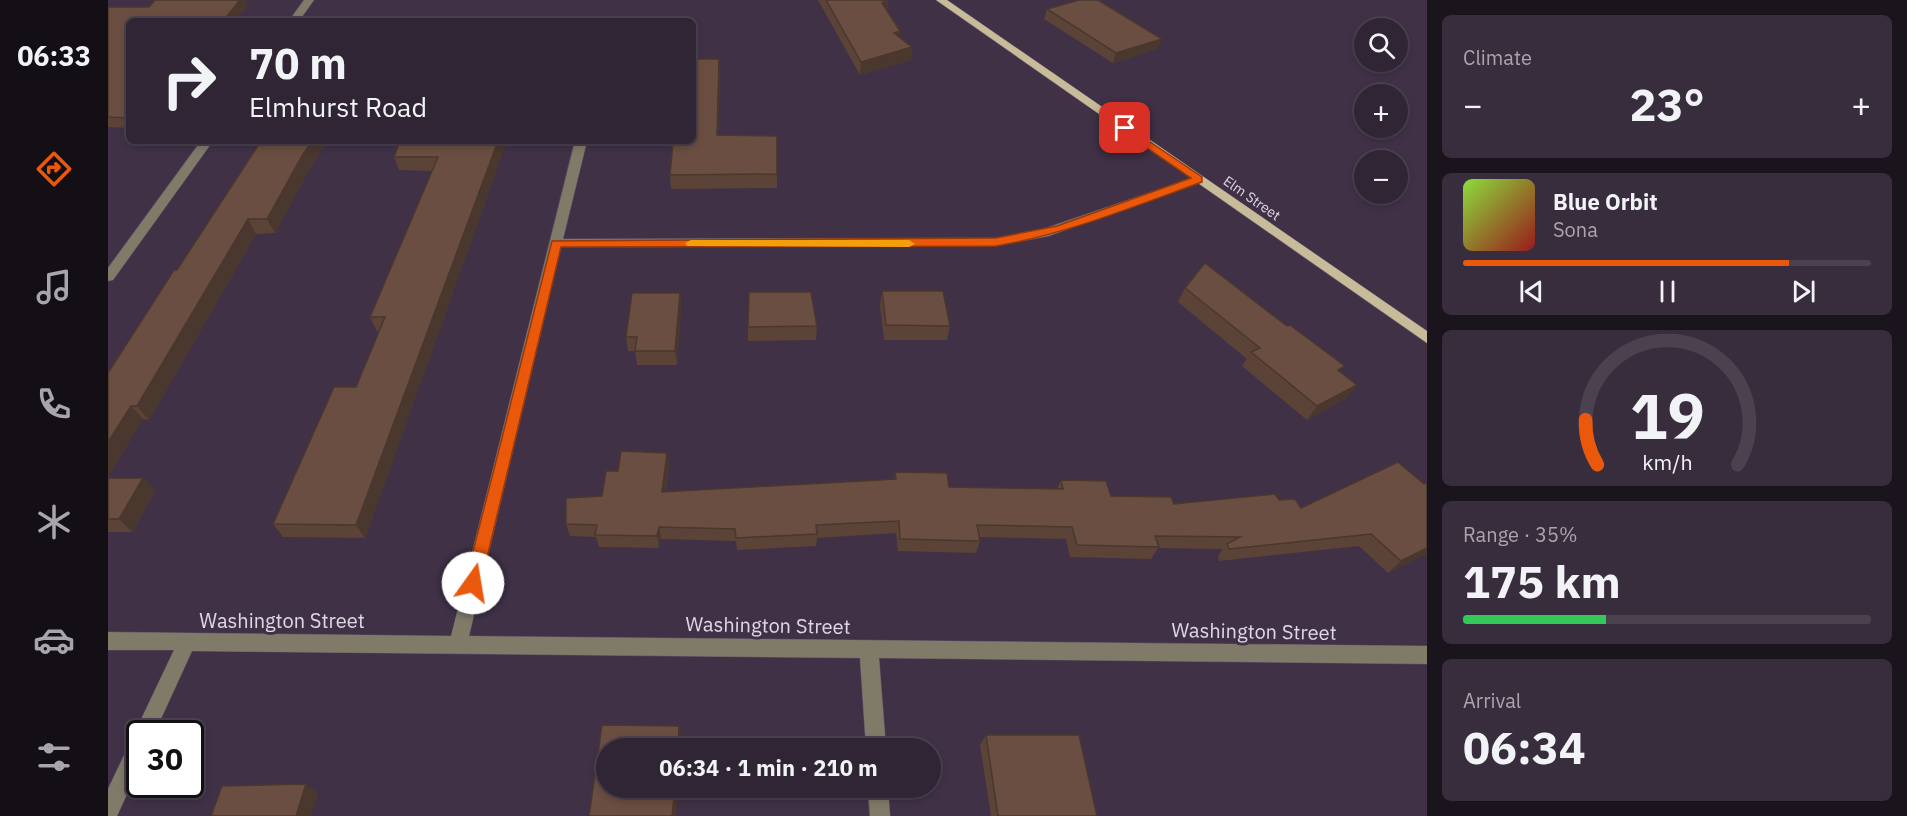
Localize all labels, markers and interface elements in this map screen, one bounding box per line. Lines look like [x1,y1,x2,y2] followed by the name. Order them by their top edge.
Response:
[1354,18,1408,204] map controls
[1354,18,1408,72] button: search
[249,36,347,91] text: 70 m
[17,38,91,73] text: 06:33
[150,42,228,120] icon: right
[1463,44,1532,71] text: Climate
[1629,75,1705,133] text: 23°
[1463,83,1483,126] text: −
[1851,83,1871,126] text: +
[1354,84,1408,138] button: +
[249,89,427,124] text: Elmhurst Road
[1099,102,1150,153] pin
[1108,111,1141,144] icon: arrive
[33,148,75,190] icon: directions
[1354,150,1408,204] button: −
[1220,172,1284,224] street label: Elm Street
[1553,187,1658,216] text: Blue Orbit
[1553,216,1598,243] text: Sona
[33,266,75,308] icon: music
[1515,275,1548,308] icon: previous
[1651,275,1684,308] icon: pause
[1787,275,1820,308] icon: next
[1630,375,1704,456] text: 19
[33,383,75,425] icon: phone
[1642,448,1692,476] text: km/h
[33,501,75,543] icon: climate
[1463,521,1578,548] text: Range · 35%
[441,551,505,615] position arrow
[1463,552,1621,610] text: 175 km
[199,607,365,634] street label: Washington Street
[685,610,851,640] street label: Washington Street
[1171,616,1337,646] street label: Washington Street
[33,619,75,661] icon: car
[1463,687,1521,714] text: Arrival
[1463,718,1586,776] text: 06:34
[126,720,204,798] speed limit sign: 30
[33,736,75,778] icon: filters
[659,753,878,782] text: 06:34 · 1 min · 210 m

